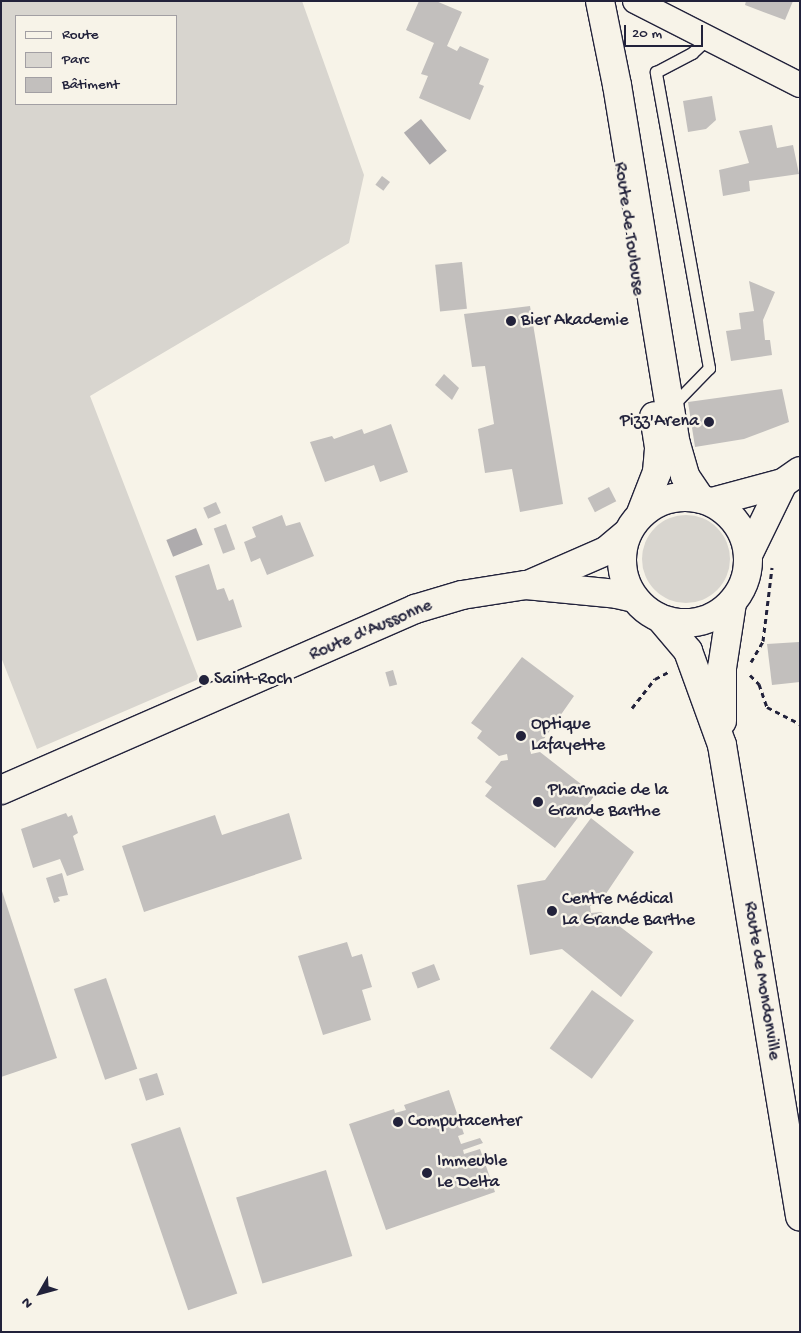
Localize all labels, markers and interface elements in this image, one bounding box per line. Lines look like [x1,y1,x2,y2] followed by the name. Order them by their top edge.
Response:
[15,15,178,105] legend
[626,15,705,47] scale bar
[632,25,662,43] text: 20 m
[62,26,99,44] text: Route
[62,51,89,69] text: Parc
[62,76,119,94] text: Bâtiment
[608,161,648,297] street label: Route de Toulouse
[521,310,628,332] place label: Bier Akademie
[505,315,517,327] marker: Bier Akademie
[620,411,699,433] place label: Pizz'Arena
[703,416,715,428] marker: Pizz'Arena
[306,595,436,667] street label: Route d'Aussonne
[214,669,292,691] place label: Saint-Roch
[198,674,210,686] marker: Saint-Roch
[531,715,605,758] place label: Optique Lafayette
[515,730,527,742] marker: Optique Lafayette
[548,781,668,824] place label: Pharmacie de la Grande Barthe
[532,796,544,808] marker: Pharmacie de la Grande Barthe
[562,890,695,932] place label: Centre Médical La Grande Barthe
[738,900,784,1062] street label: Route de Mondonville
[546,905,558,917] marker: Centre Médical La Grande Barthe
[408,1111,521,1133] place label: Computacenter
[392,1116,404,1128] marker: Computacenter
[437,1152,507,1194] place label: Immeuble Le Delta
[421,1167,433,1179] marker: Immeuble Le Delta
[15,1268,65,1318] north arrow
[18,1294,37,1311] text: N

